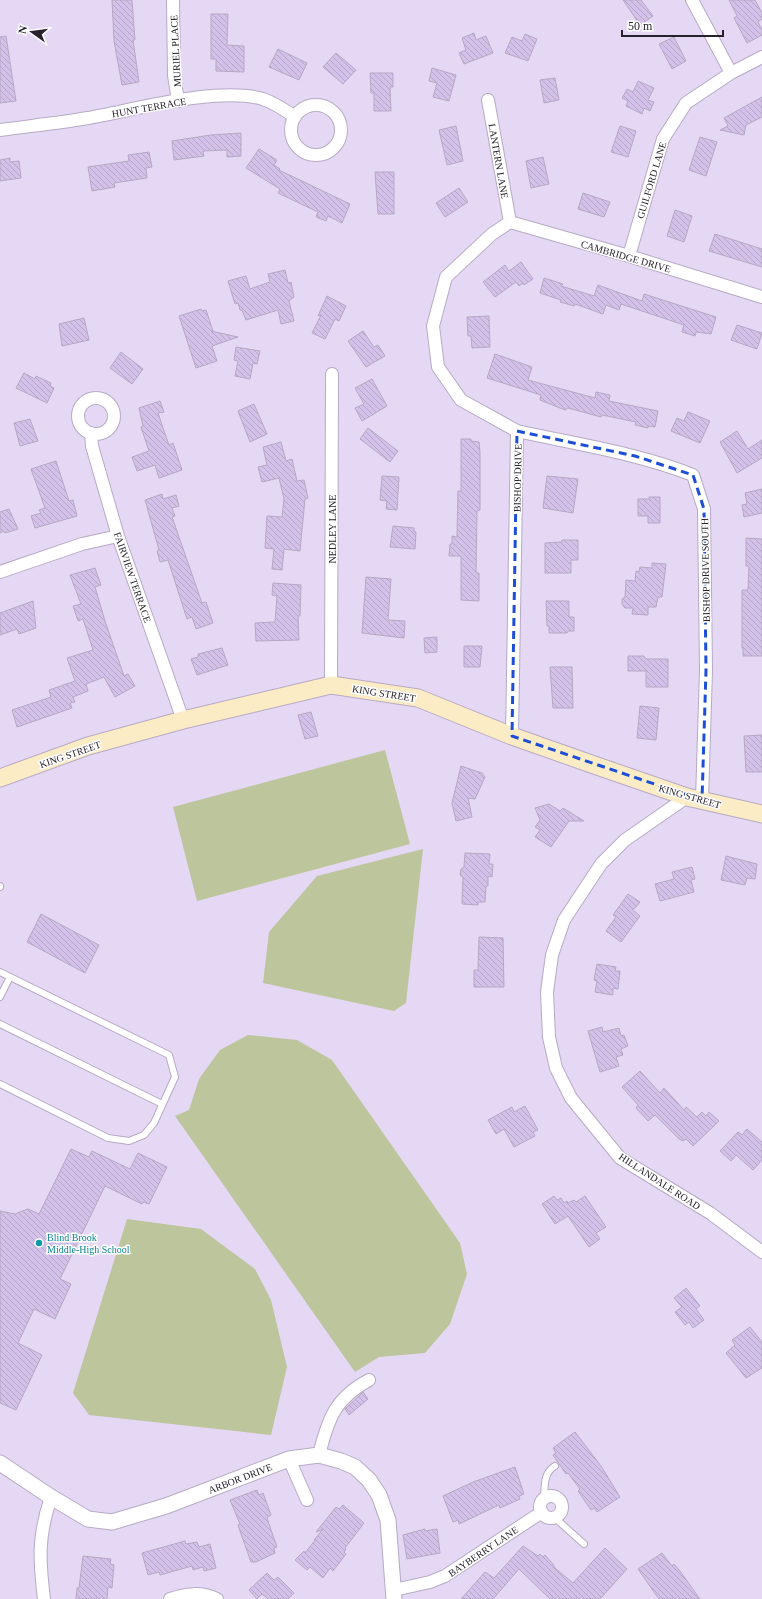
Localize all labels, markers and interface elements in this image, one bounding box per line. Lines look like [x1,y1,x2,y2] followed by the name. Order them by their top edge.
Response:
[12,12,52,52] north arrow
[622,12,723,38] scale bar
[168,15,183,87] street label: MURIEL PLACE
[628,19,653,33] text: 50 m
[16,24,29,35] text: N
[111,96,187,119] street label: HUNT TERRACE
[487,123,511,199] street label: LANTERN LANE
[635,140,668,220] street label: GUILFORD LANE
[580,238,672,275] street label: CAMBRIDGE DRIVE
[511,444,524,512] street label: BISHOP DRIVE
[327,495,338,563] street label: NEDLEY LANE
[699,518,712,622] street label: BISHOP DRIVE SOUTH
[112,530,153,624] street label: FAIRVIEW TERRACE
[351,683,416,704] street label: KING STREET
[38,739,102,770] street label: KING STREET
[658,782,722,811] street label: KING STREET
[617,1151,702,1212] street label: HILLANDALE ROAD
[47,1232,130,1255] place label: Blind Brook Middle-High School
[34,1238,44,1248] marker: Blind Brook Middle-High School
[207,1461,274,1496] street label: ARBOR DRIVE
[446,1524,520,1579] street label: BAYBERRY LANE

